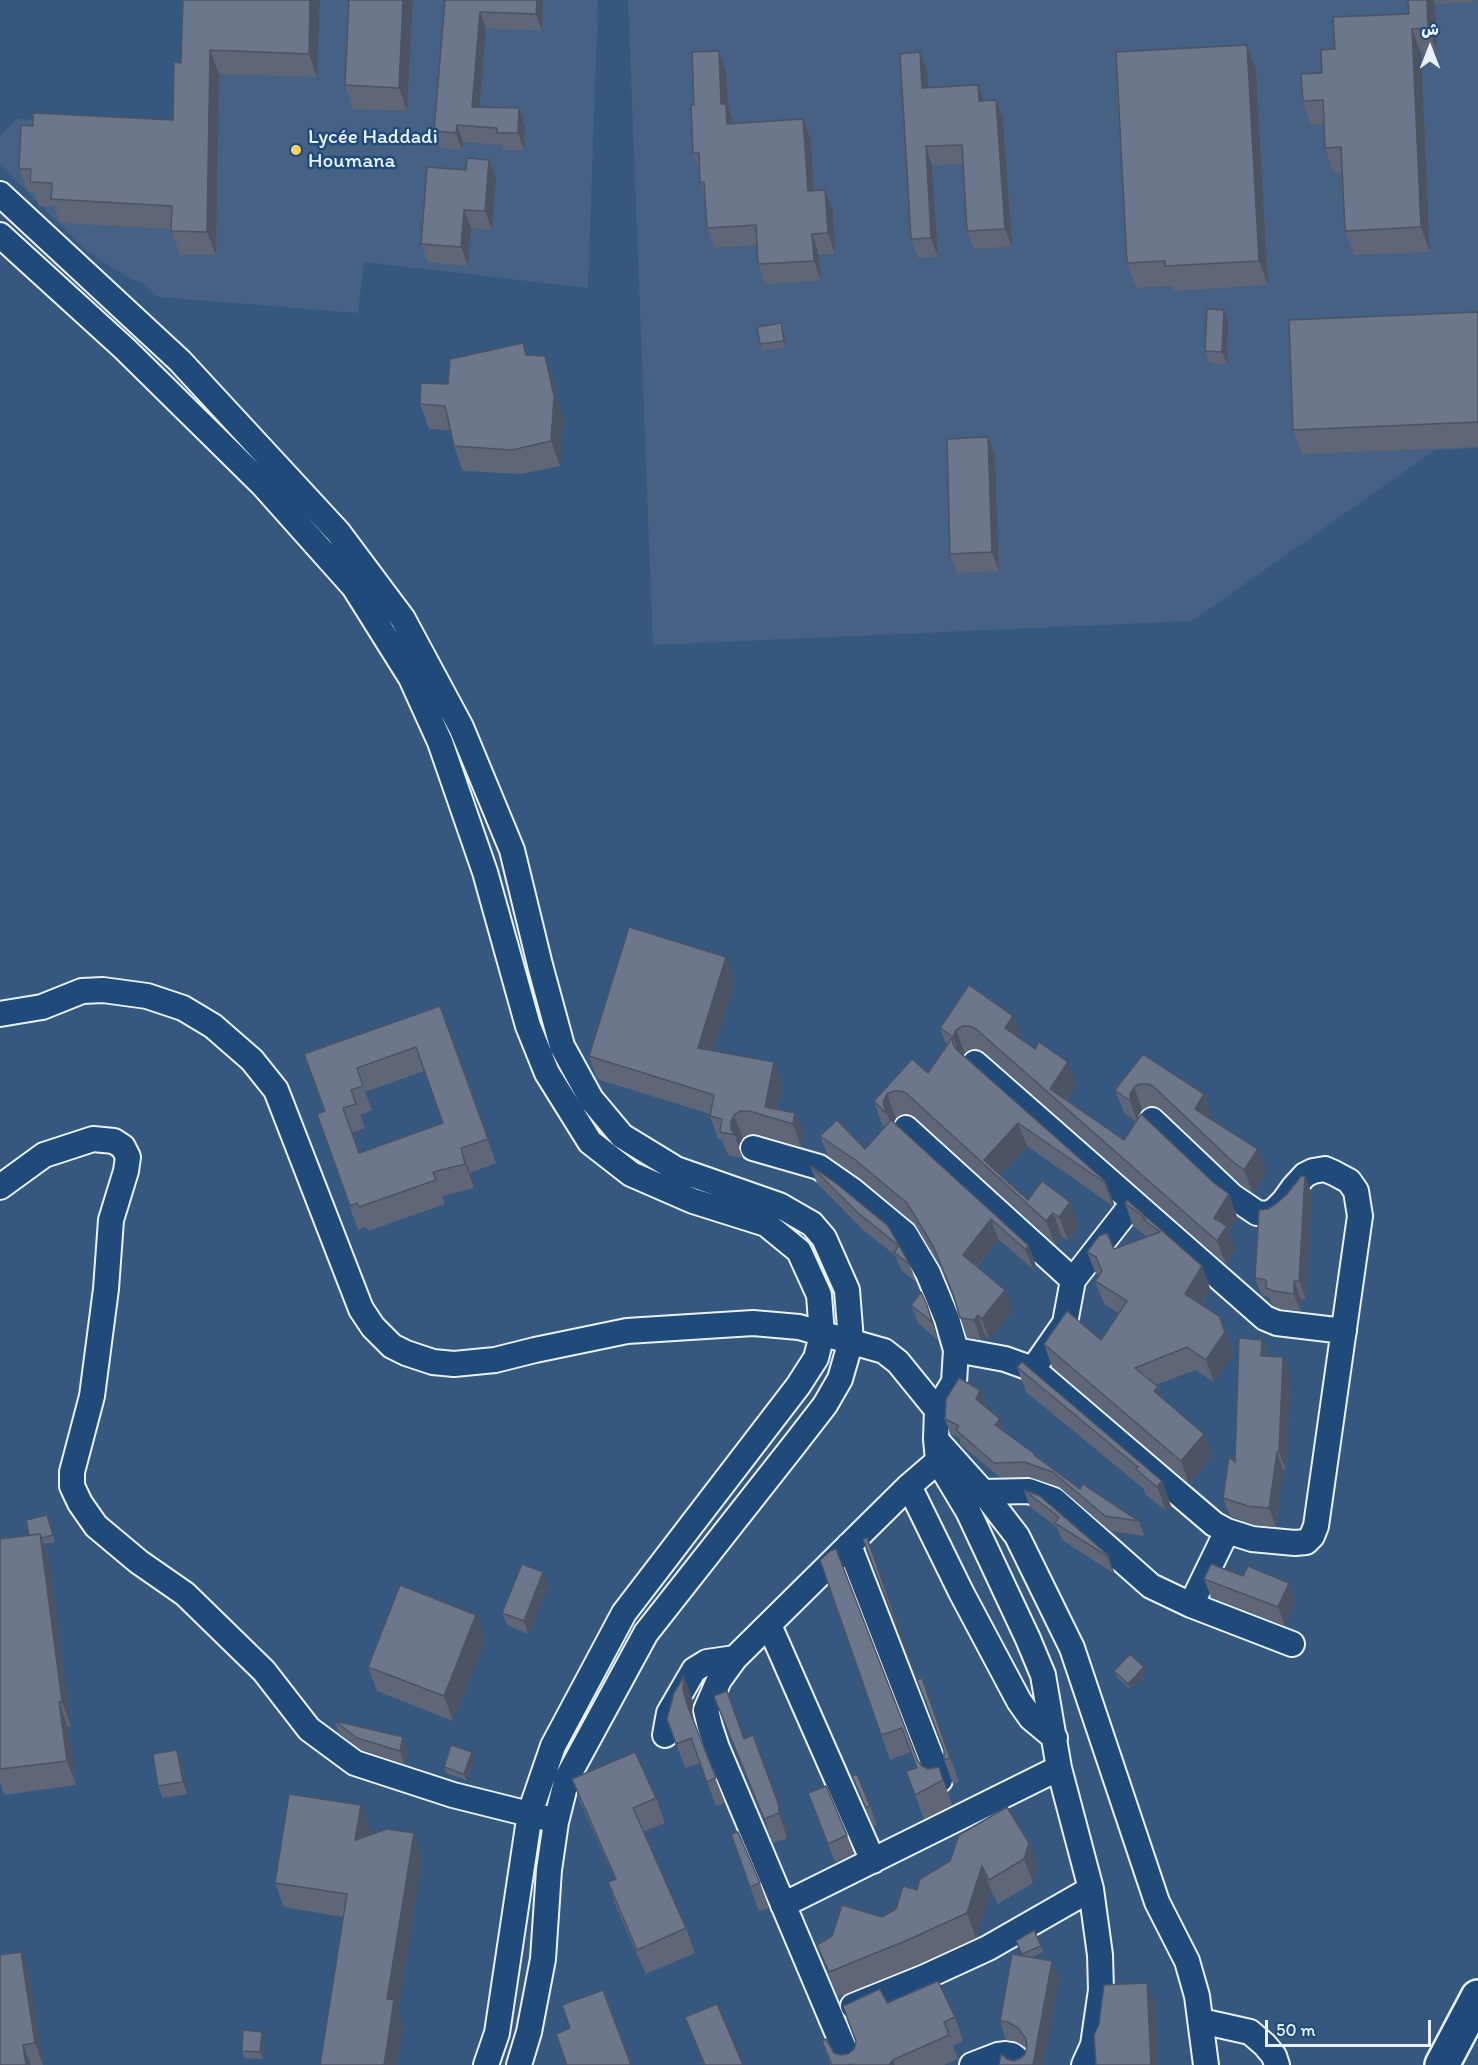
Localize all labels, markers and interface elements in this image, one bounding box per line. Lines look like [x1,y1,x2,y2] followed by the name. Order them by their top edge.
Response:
[1400,18,1460,78] north arrow
[1421,20,1439,39] text: ش
[308,125,438,175] place label: Lycée Haddadi Houmana
[289,143,303,157] marker: Lycée Haddadi Houmana
[1268,2008,1434,2046] scale bar
[1276,2019,1316,2041] text: 50 m

